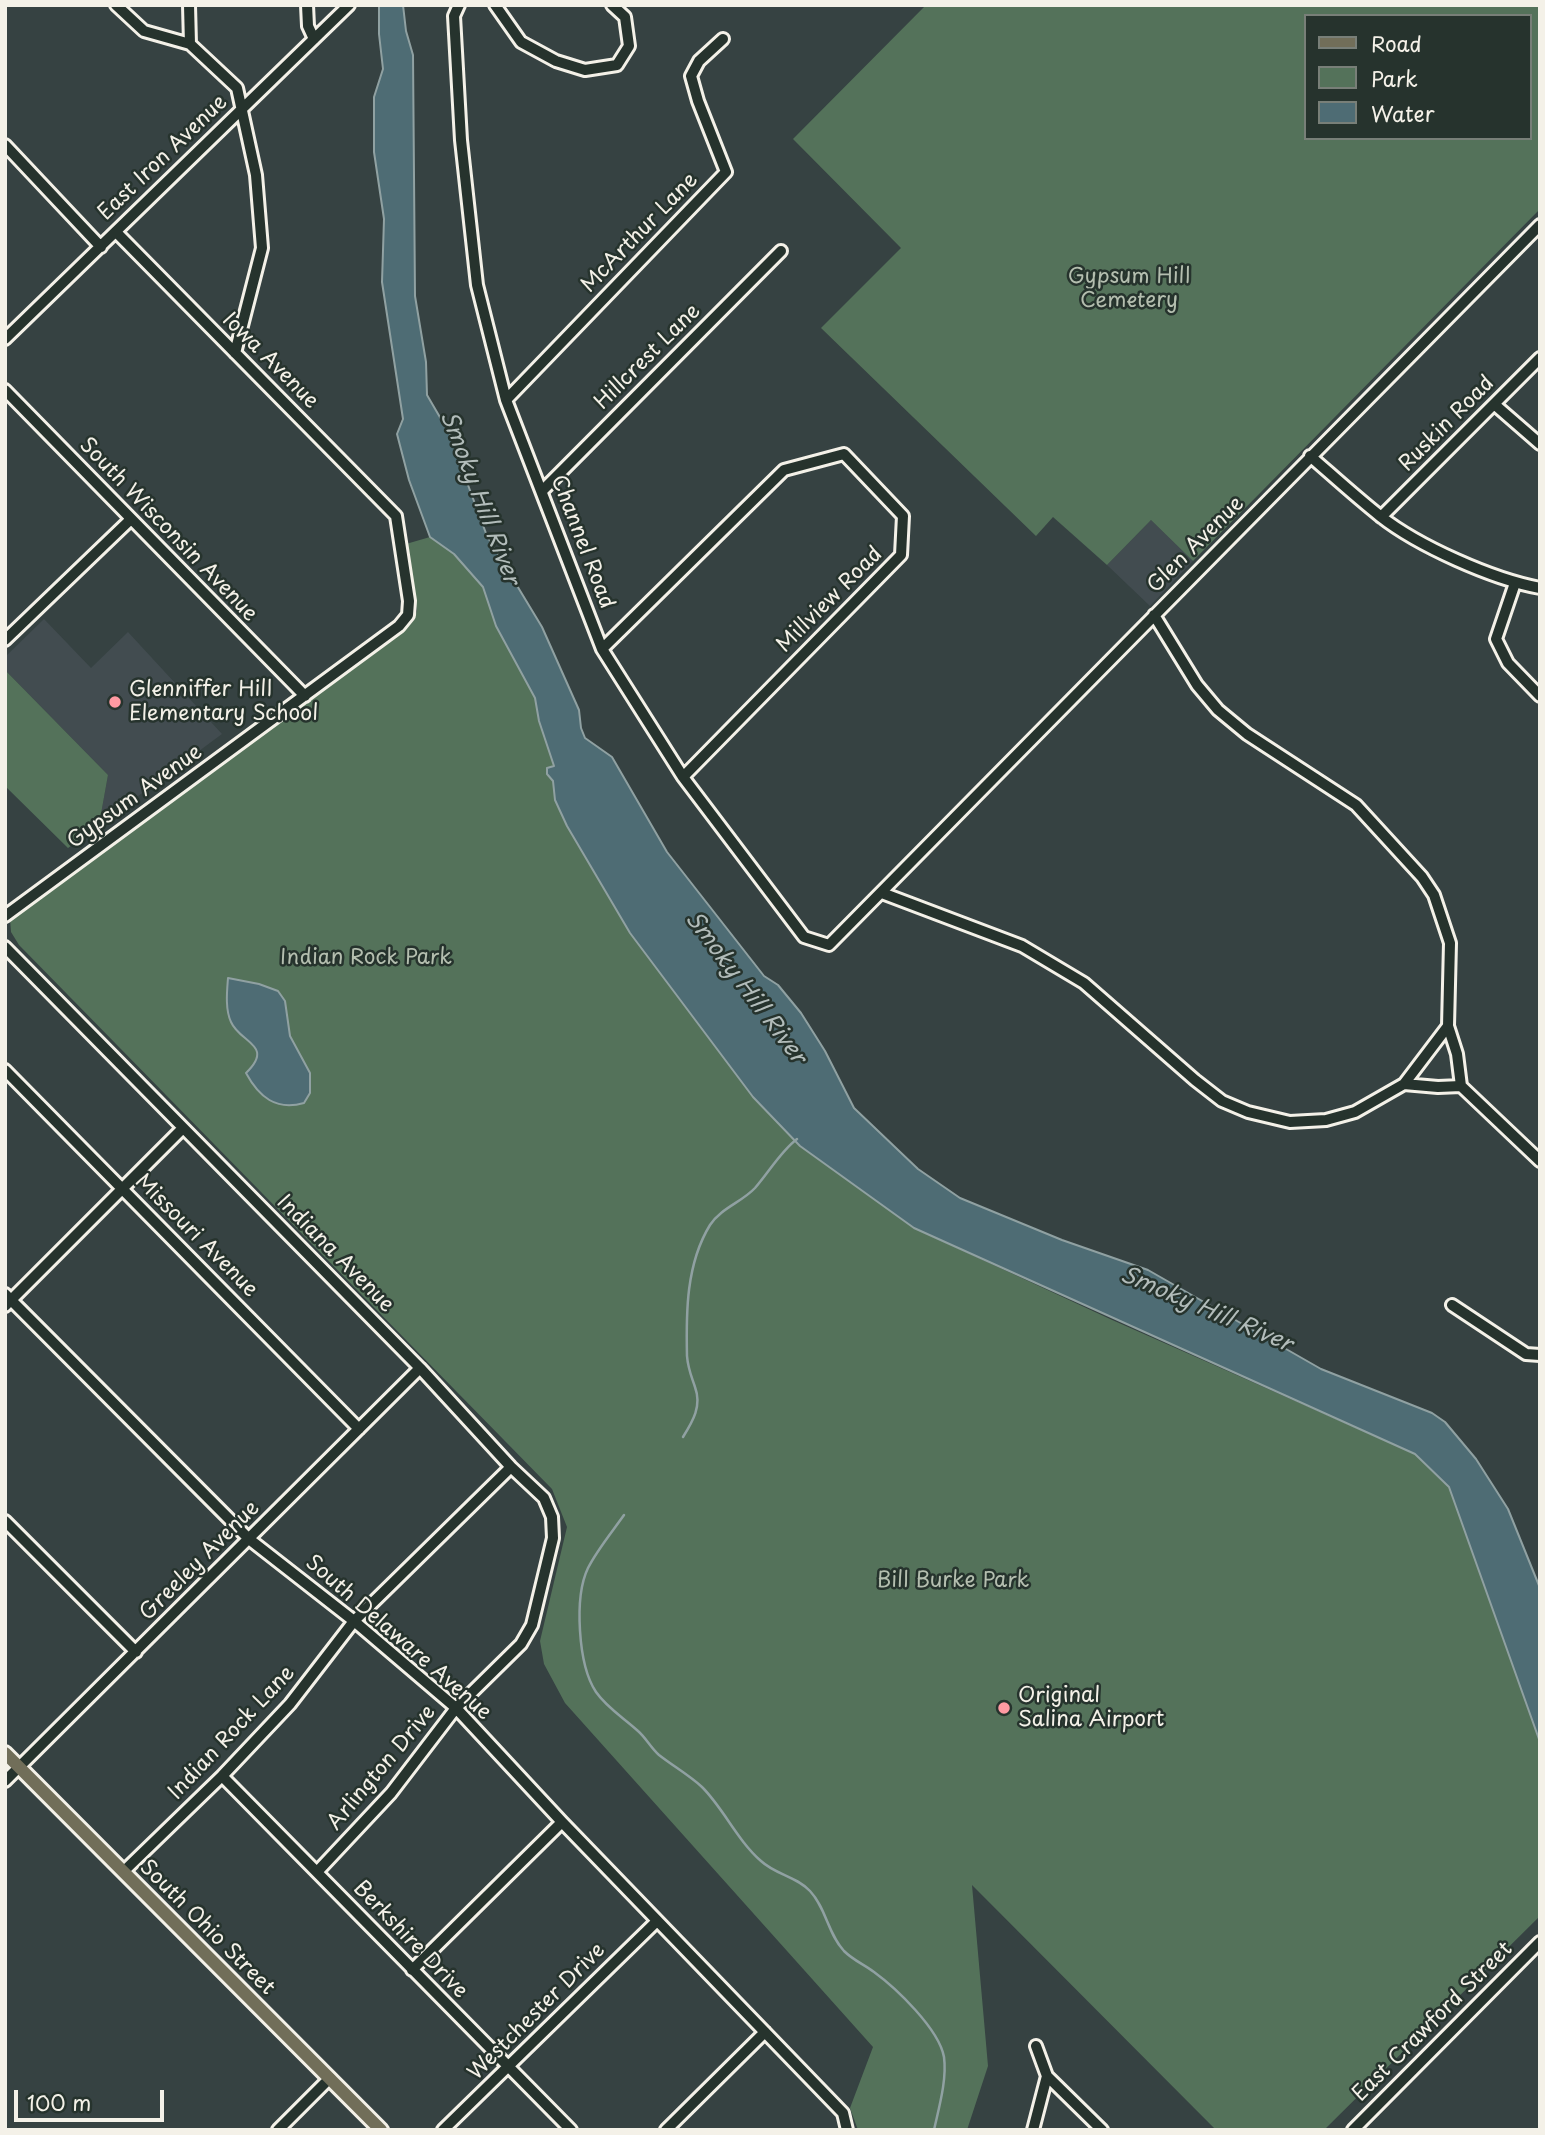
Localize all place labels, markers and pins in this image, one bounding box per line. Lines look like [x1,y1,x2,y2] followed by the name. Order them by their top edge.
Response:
[129,677,318,727] place label: Glenniffer Hill Elementary School
[107,694,123,710] marker: Glenniffer Hill Elementary School
[1018,1683,1164,1733] place label: Original Salina Airport
[996,1700,1012,1716] marker: Original Salina Airport

